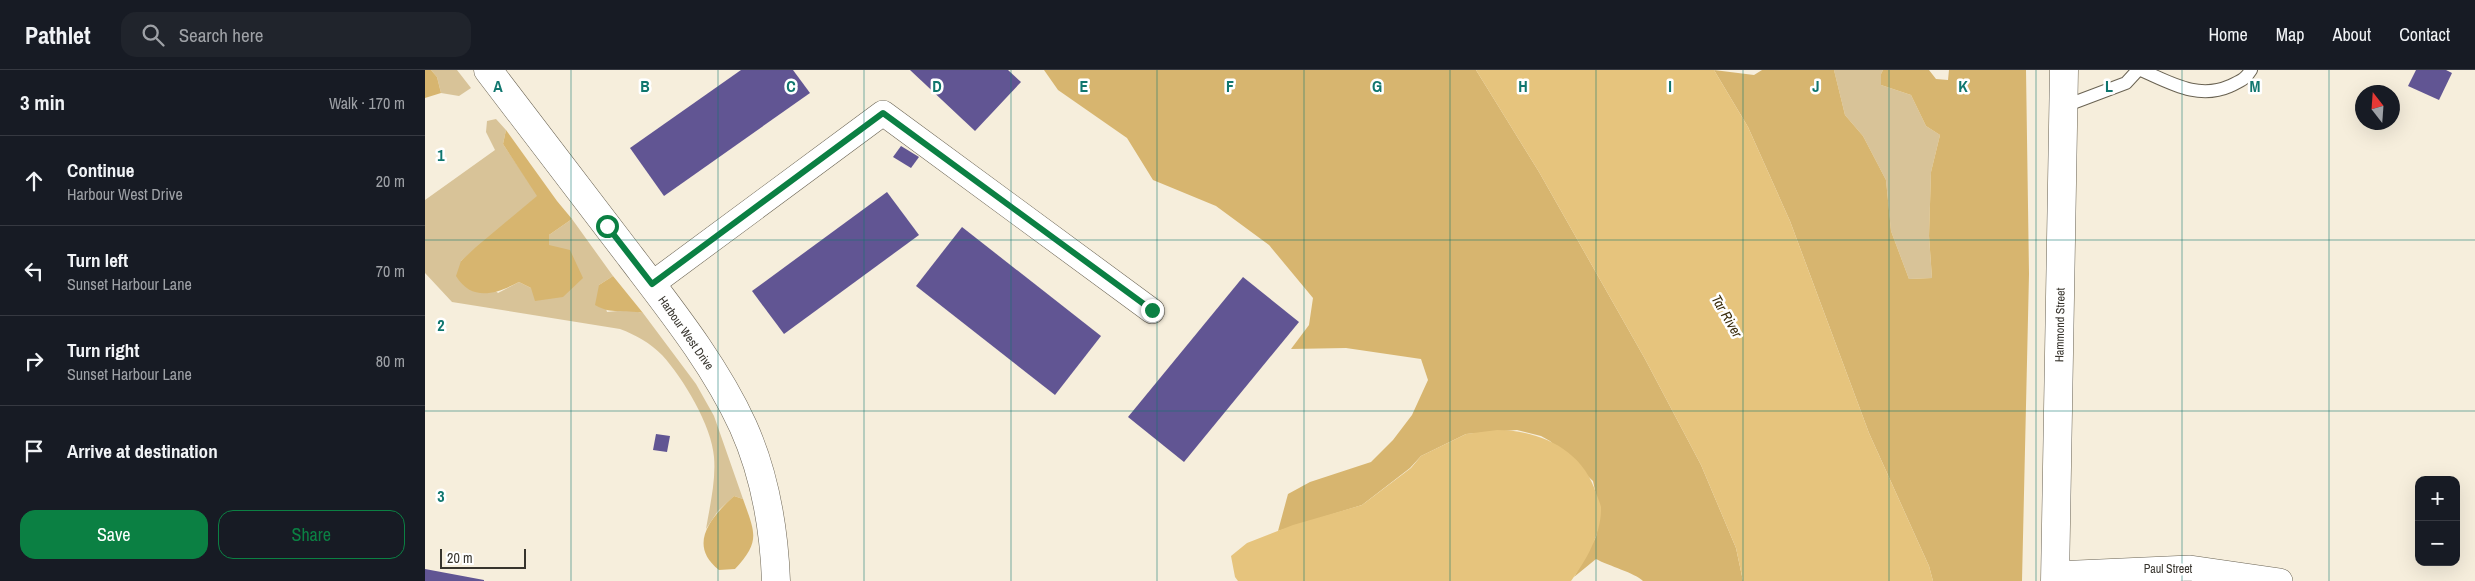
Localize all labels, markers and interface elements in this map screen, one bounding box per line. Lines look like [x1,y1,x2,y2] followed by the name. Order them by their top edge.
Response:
[121,12,471,57] search box
[25,19,91,51] text: Pathlet
[139,21,167,49] icon: search
[179,22,264,48] text: Search here
[2208,22,2248,47] text: Home
[2276,22,2305,47] text: Map
[2333,22,2371,47] text: About
[2399,22,2450,47] text: Contact
[493,75,503,97] text: A
[640,75,650,97] text: B
[786,75,796,97] text: C
[932,75,942,97] text: D
[1080,75,1089,97] text: E
[1226,75,1234,97] text: F
[1372,75,1382,97] text: G
[1518,75,1528,97] text: H
[1668,75,1672,97] text: I
[1812,75,1820,97] text: J
[1958,75,1968,97] text: K
[2105,75,2113,97] text: L
[2250,75,2261,97] text: M
[2355,85,2400,130] north arrow
[20,88,65,117] text: 3 min
[329,92,405,114] text: Walk · 170 m
[437,144,445,166] text: 1
[67,157,135,183] text: Continue
[20,167,48,195] icon: ahead
[376,170,405,192] text: 20 m
[67,183,183,205] text: Harbour West Drive
[596,215,619,238] route start
[67,247,128,273] text: Turn left
[20,257,48,285] icon: left
[376,260,405,282] text: 70 m
[67,273,192,295] text: Sunset Harbour Lane
[2051,287,2069,362] street label: Hammond Street
[1708,291,1747,342] water label: Tar River
[655,293,717,373] street label: Harbour West Drive
[1141,299,1164,322] route end
[437,314,445,336] text: 2
[67,337,139,363] text: Turn right
[20,347,48,375] icon: right
[376,350,405,372] text: 80 m
[67,363,192,385] text: Sunset Harbour Lane
[20,437,48,465] icon: arrive
[67,438,218,464] text: Arrive at destination
[2415,476,2460,566] map controls
[2415,476,2460,521] button: +
[437,485,445,507] text: 3
[20,510,208,559] button: Save
[218,510,405,559] button: Share
[2415,521,2460,566] button: −
[440,546,526,569] scale bar
[447,549,473,567] text: 20 m
[2144,561,2193,577] street label: Paul Street

